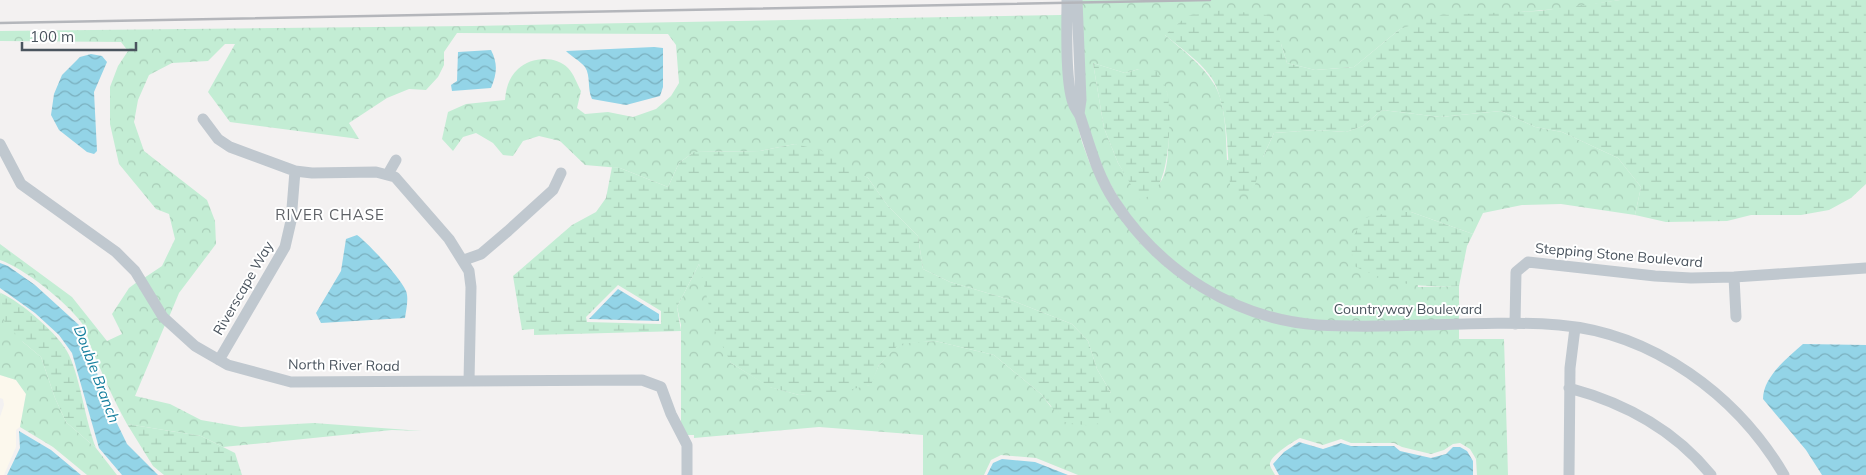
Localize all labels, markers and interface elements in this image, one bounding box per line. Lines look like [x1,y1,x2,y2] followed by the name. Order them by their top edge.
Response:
[22,20,136,52] scale bar
[30,27,74,46] text: 100 m
[275,205,385,224] district label: RIVER CHASE
[209,237,277,338] street label: Riverscape Way
[1534,239,1704,271] street label: Stepping Stone Boulevard
[1334,300,1482,318] street label: Countryway Boulevard
[70,323,124,426] water label: Double Branch
[288,355,400,375] street label: North River Road

